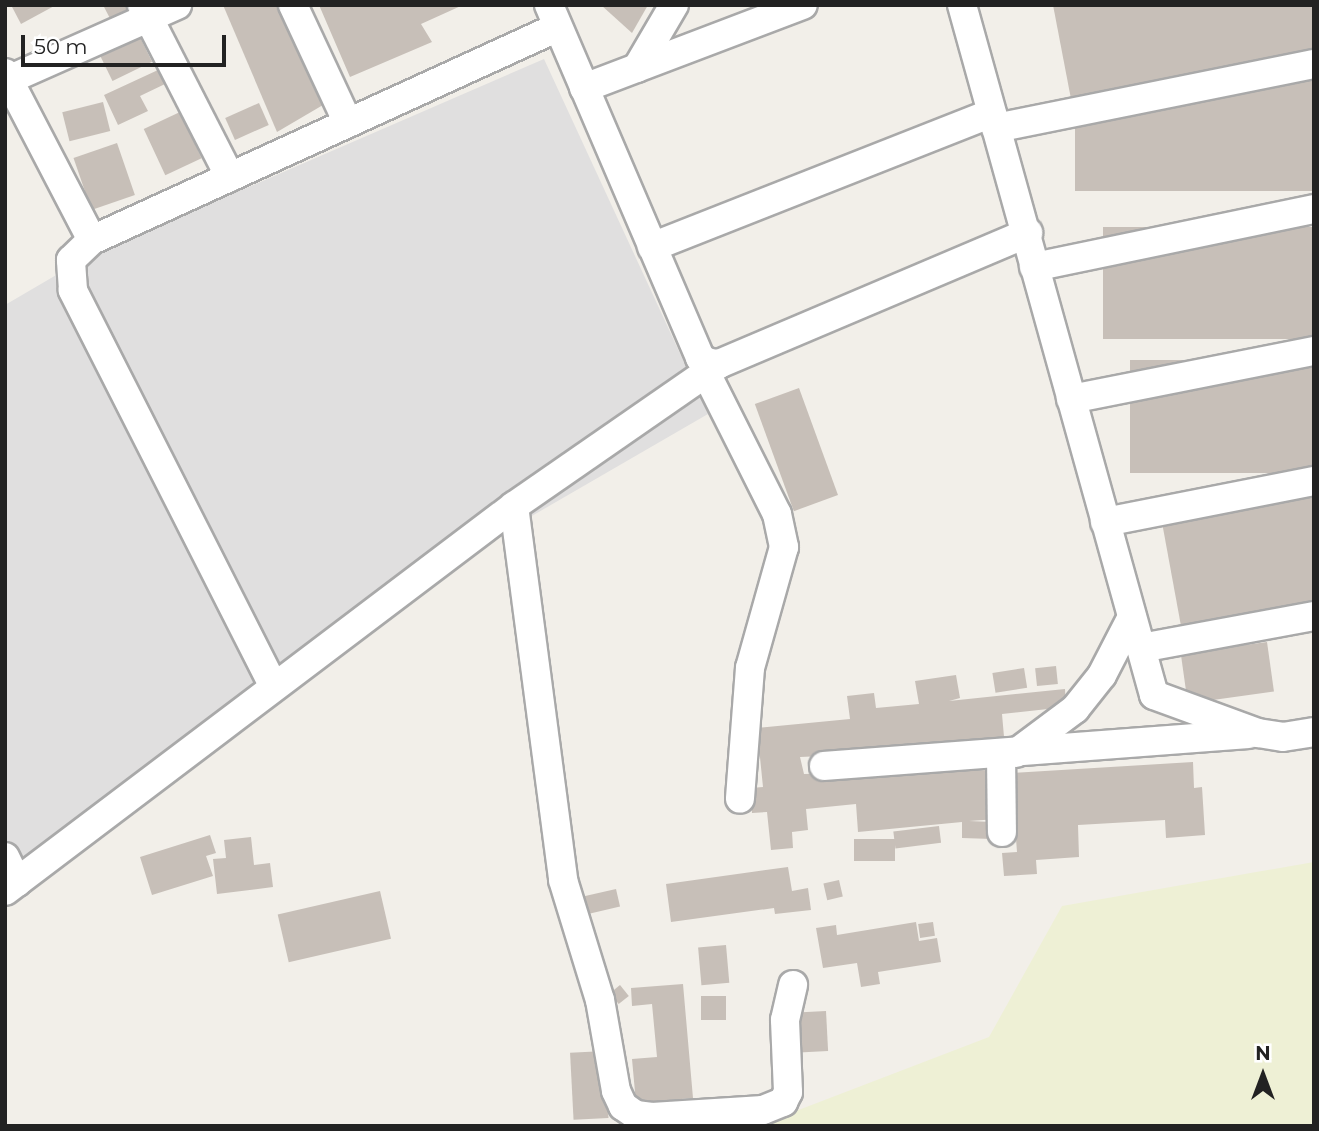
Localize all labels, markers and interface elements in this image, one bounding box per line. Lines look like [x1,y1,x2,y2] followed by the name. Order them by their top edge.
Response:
[24,21,229,65] scale bar
[34,34,88,59] text: 50 m
[1228,1040,1298,1110] north arrow
[1255,1042,1271,1065] text: N

